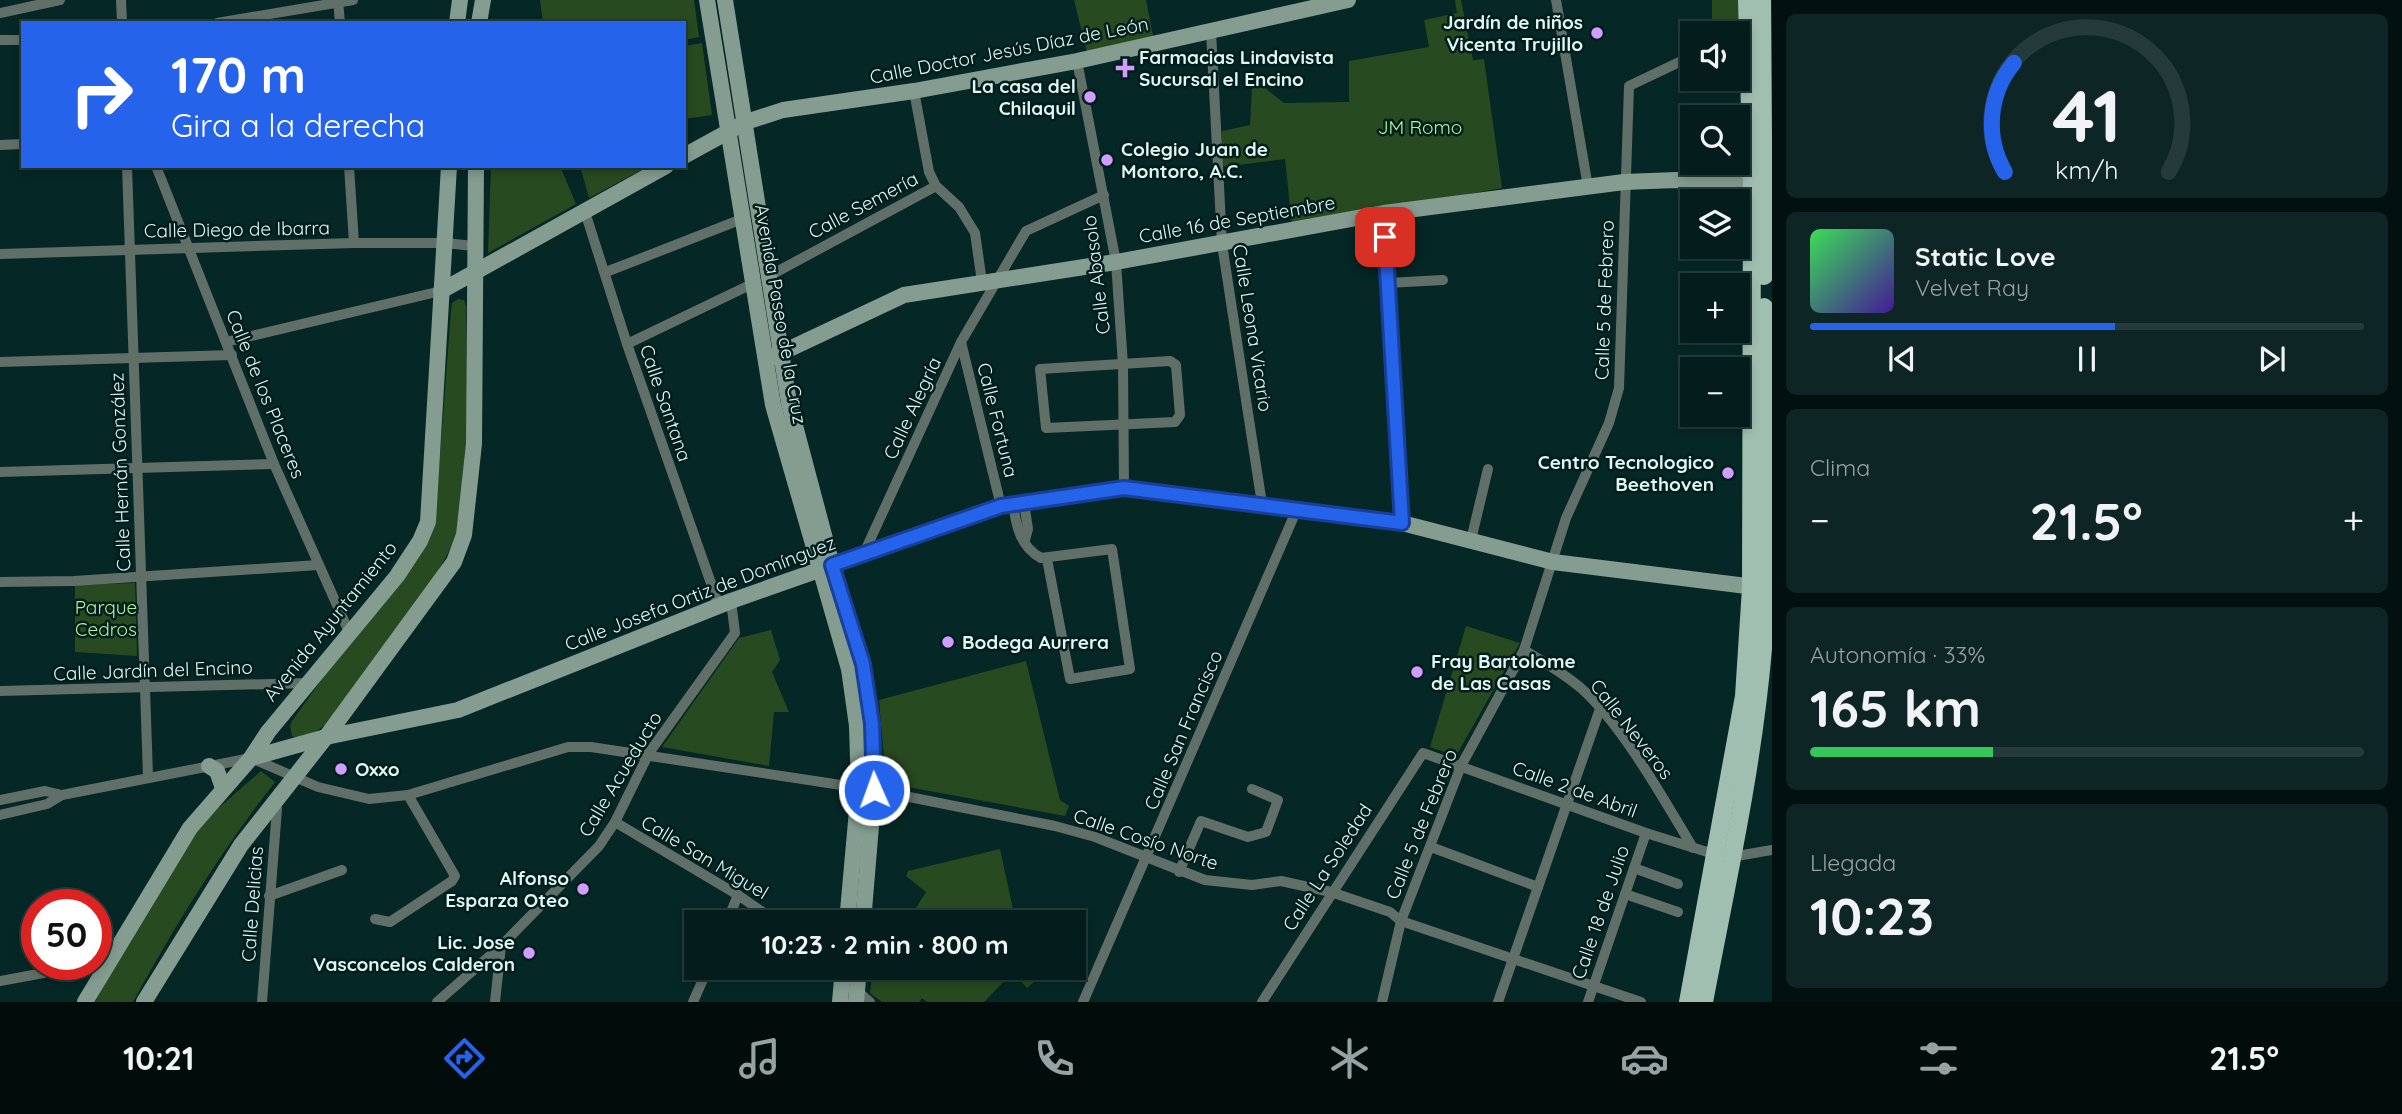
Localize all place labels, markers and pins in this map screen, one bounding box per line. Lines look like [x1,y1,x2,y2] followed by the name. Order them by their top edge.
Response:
[1443,10,1583,56] place label: Jardín de niños Vicenta Trujillo
[1589,25,1605,41] marker: Jardín de niños Vicenta Trujillo
[1139,45,1334,91] place label: Farmacias Lindavista Sucursal el Encino
[1117,60,1133,76] marker: Farmacias Lindavista Sucursal el Encino
[971,74,1076,120] place label: La casa del Chilaquil
[1082,89,1098,105] marker: La casa del Chilaquil
[1121,137,1268,183] place label: Colegio Juan de Montoro, A.C.
[1099,152,1115,168] marker: Colegio Juan de Montoro, A.C.
[1355,207,1415,267] pin
[1538,450,1714,496] place label: Centro Tecnologico Beethoven
[1720,465,1736,481] marker: Centro Tecnologico Beethoven
[962,630,1109,654] place label: Bodega Aurrera
[940,634,956,650] marker: Bodega Aurrera
[1431,649,1576,695] place label: Fray Bartolome de Las Casas
[1409,664,1425,680] marker: Fray Bartolome de Las Casas
[355,757,400,781] place label: Oxxo
[333,761,349,777] marker: Oxxo
[445,866,569,912] place label: Alfonso Esparza Oteo
[575,881,591,897] marker: Alfonso Esparza Oteo
[313,930,515,976] place label: Lic. Jose Vasconcelos Calderon
[521,945,537,961] marker: Lic. Jose Vasconcelos Calderon

